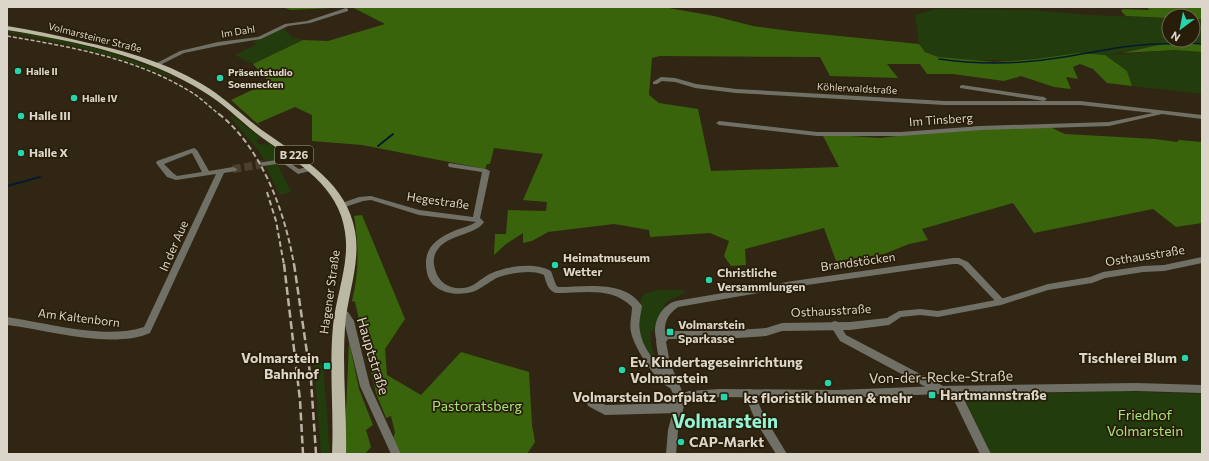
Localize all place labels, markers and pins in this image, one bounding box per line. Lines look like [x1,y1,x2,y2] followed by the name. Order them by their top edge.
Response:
[26,65,58,77] place label: Halle II
[13,66,23,76] marker: Halle II
[228,66,293,90] place label: Präsentstudio Soennecken
[215,73,225,83] marker: Präsentstudio Soennecken
[82,92,118,104] place label: Halle IV
[69,93,79,103] marker: Halle IV
[29,108,71,122] place label: Halle III
[16,111,26,121] marker: Halle III
[29,145,68,159] place label: Halle X
[16,148,26,158] marker: Halle X
[563,250,650,278] place label: Heimatmuseum Wetter
[550,260,560,270] marker: Heimatmuseum Wetter
[717,265,805,293] place label: Christliche Versammlungen
[704,275,714,285] marker: Christliche Versammlungen
[678,317,745,345] place label: Volmarstein Sparkasse
[665,327,675,337] marker: Volmarstein Sparkasse
[241,349,319,382] place label: Volmarstein Bahnhof
[1079,349,1177,366] place label: Tischlerei Blum
[630,353,803,386] place label: Ev. Kindertageseinrichtung Volmarstein
[1180,353,1190,363] marker: Tischlerei Blum
[322,361,332,371] marker: Volmarstein Bahnhof
[617,365,627,375] marker: Ev. Kindertageseinrichtung Volmarstein
[823,378,833,388] marker: ks floristik blumen & mehr
[940,386,1047,403] place label: Hartmannstraße
[573,388,716,405] place label: Volmarstein Dorfplatz
[743,389,913,406] place label: ks floristik blumen & mehr
[927,390,937,400] marker: Hartmannstraße
[719,392,729,402] marker: Volmarstein Dorfplatz
[689,433,764,450] place label: CAP-Markt
[676,437,686,447] marker: CAP-Markt

